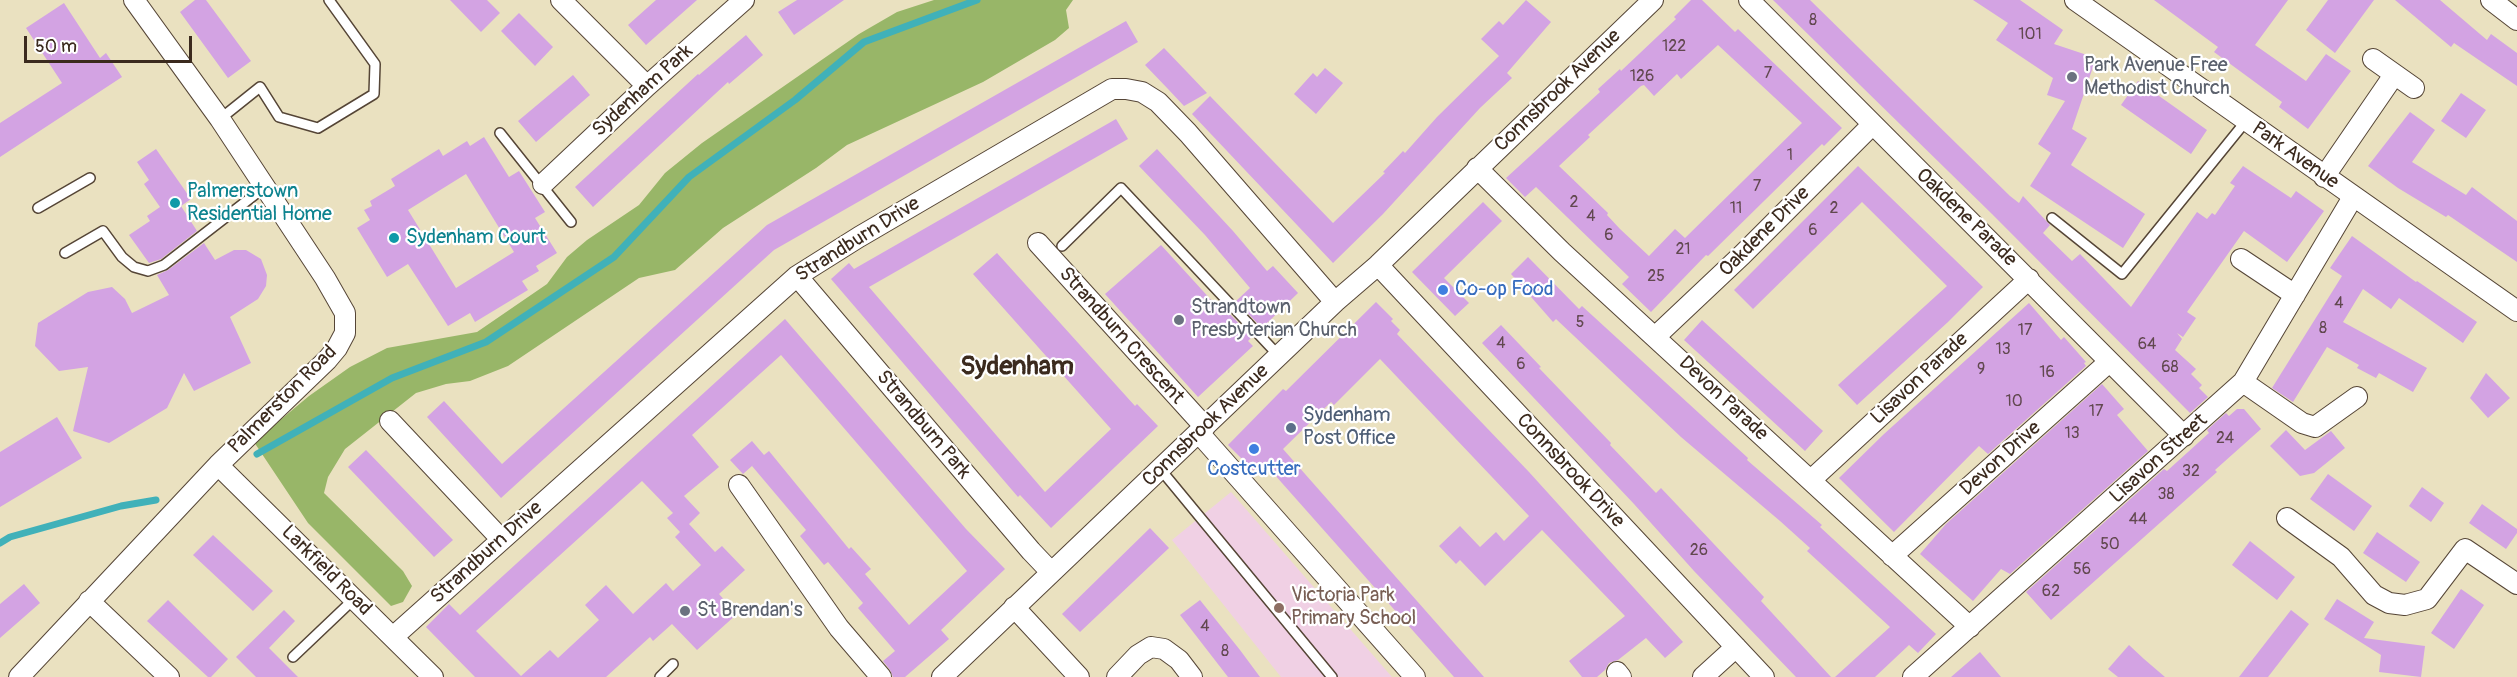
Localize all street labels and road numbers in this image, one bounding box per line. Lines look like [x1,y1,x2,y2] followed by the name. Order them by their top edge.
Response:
[1490,25,1626,157] street label: Connsbrook Avenue
[588,40,698,142] street label: Sydenham Park
[2247,117,2343,195] street label: Park Avenue
[1910,164,2022,272] street label: Oakdene Parade
[1715,182,1815,282] street label: Oakdene Drive
[791,192,925,288] street label: Strandburn Drive
[1053,263,1189,409] street label: Strandburn Crescent
[1866,328,1974,430] street label: Lisavon Parade
[224,341,342,459] street label: Palmerston Road
[1673,352,1773,446] street label: Devon Parade
[1138,360,1274,492] street label: Connsbrook Avenue
[871,366,975,484] street label: Strandburn Park
[1511,409,1629,533] street label: Connsbrook Drive
[2105,409,2213,509] street label: Lisavon Street
[1956,417,2046,501] street label: Devon Drive
[426,497,548,609] street label: Strandburn Drive
[276,521,376,621] street label: Larkfield Road

